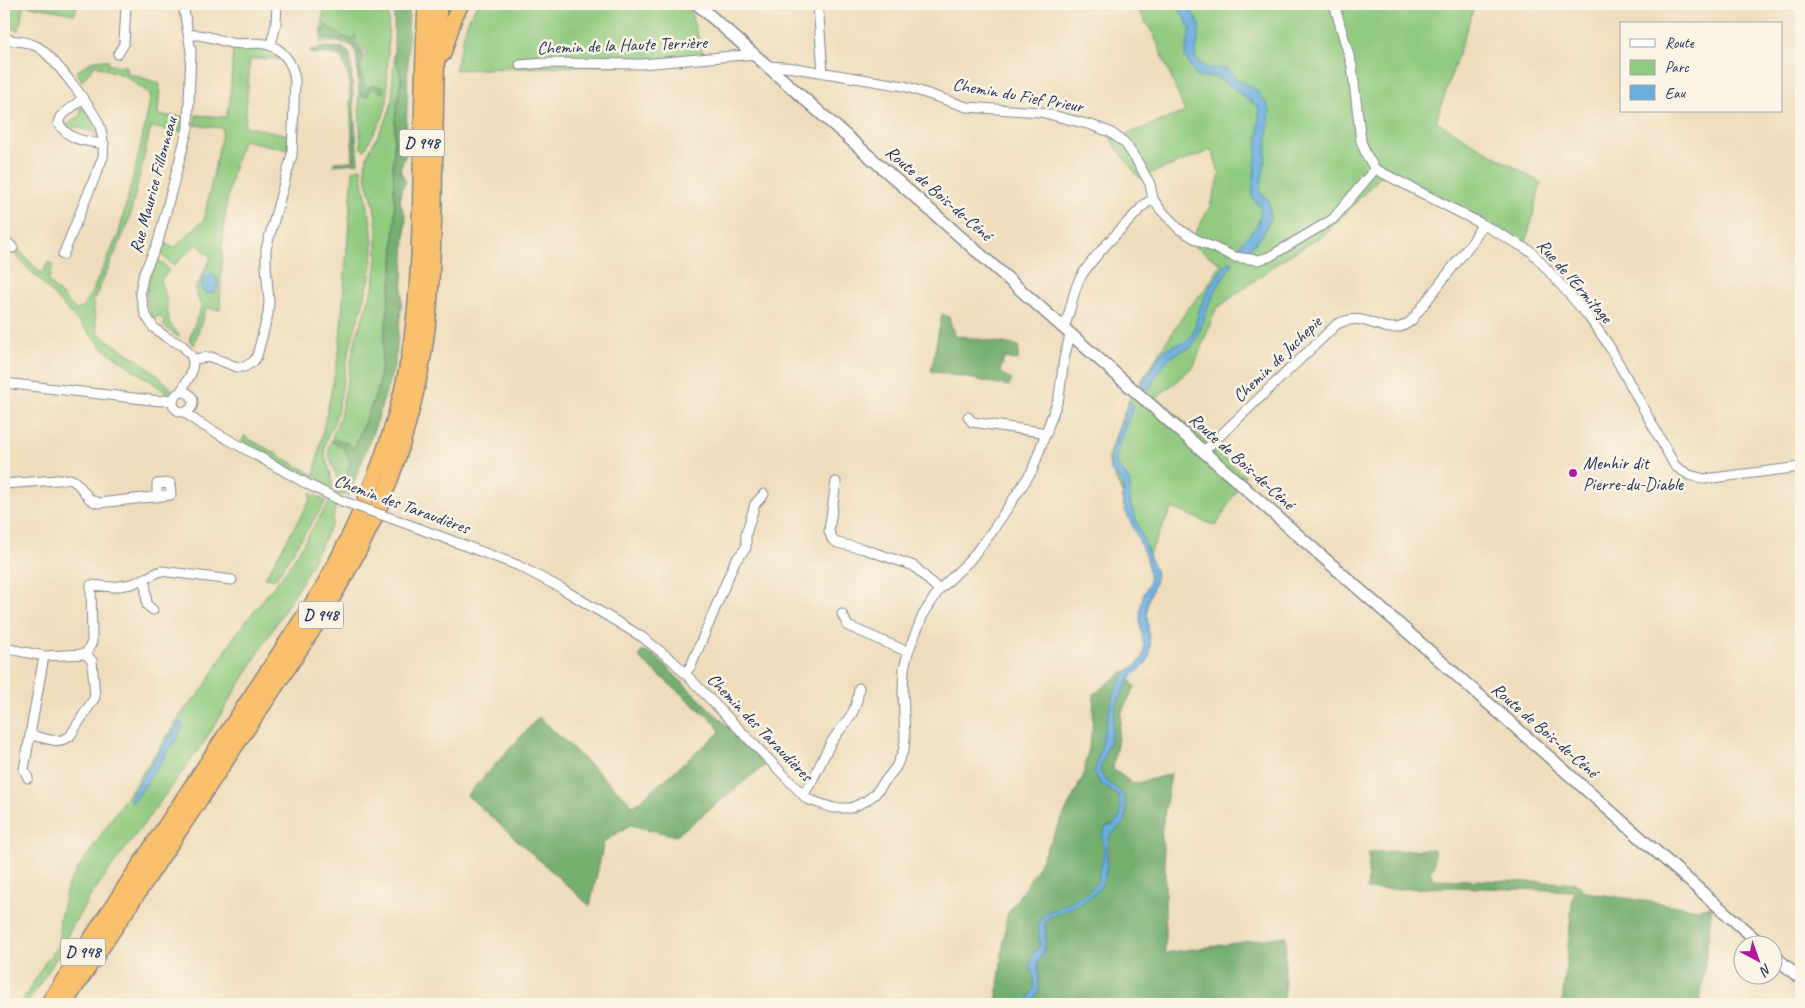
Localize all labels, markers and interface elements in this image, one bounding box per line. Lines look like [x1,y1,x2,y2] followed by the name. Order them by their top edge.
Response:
[1620,22,1782,112] legend
[537,31,708,59] street label: Chemin de la Haute Terrière
[1665,34,1695,53] text: Route
[1665,58,1689,77] text: Parc
[951,73,1087,118] street label: Chemin du Fief Prieur
[1665,84,1686,103] text: Eau
[124,113,182,256] street label: Rue Maurice Fillonneau
[400,130,444,156] road number: D 948
[881,141,999,247] street label: Route de Bois-de-Céné
[1533,234,1618,328] street label: Rue de l'Ermitage
[1228,310,1327,407] street label: Chemin de Juchepie
[1185,408,1302,516] street label: Route de Bois-de-Céné
[1583,452,1684,495] place label: Menhir dit Pierre-du-Diable
[1567,467,1579,479] marker: Menhir dit Pierre-du-Diable
[331,469,474,539] street label: Chemin des Taraudières
[298,602,344,628] road number: D 948
[703,668,819,787] street label: Chemin des Taraudières
[1487,678,1605,784] street label: Route de Bois-de-Céné
[1732,936,1782,986] north arrow
[61,939,106,966] road number: D 948
[1756,960,1775,980] text: N

